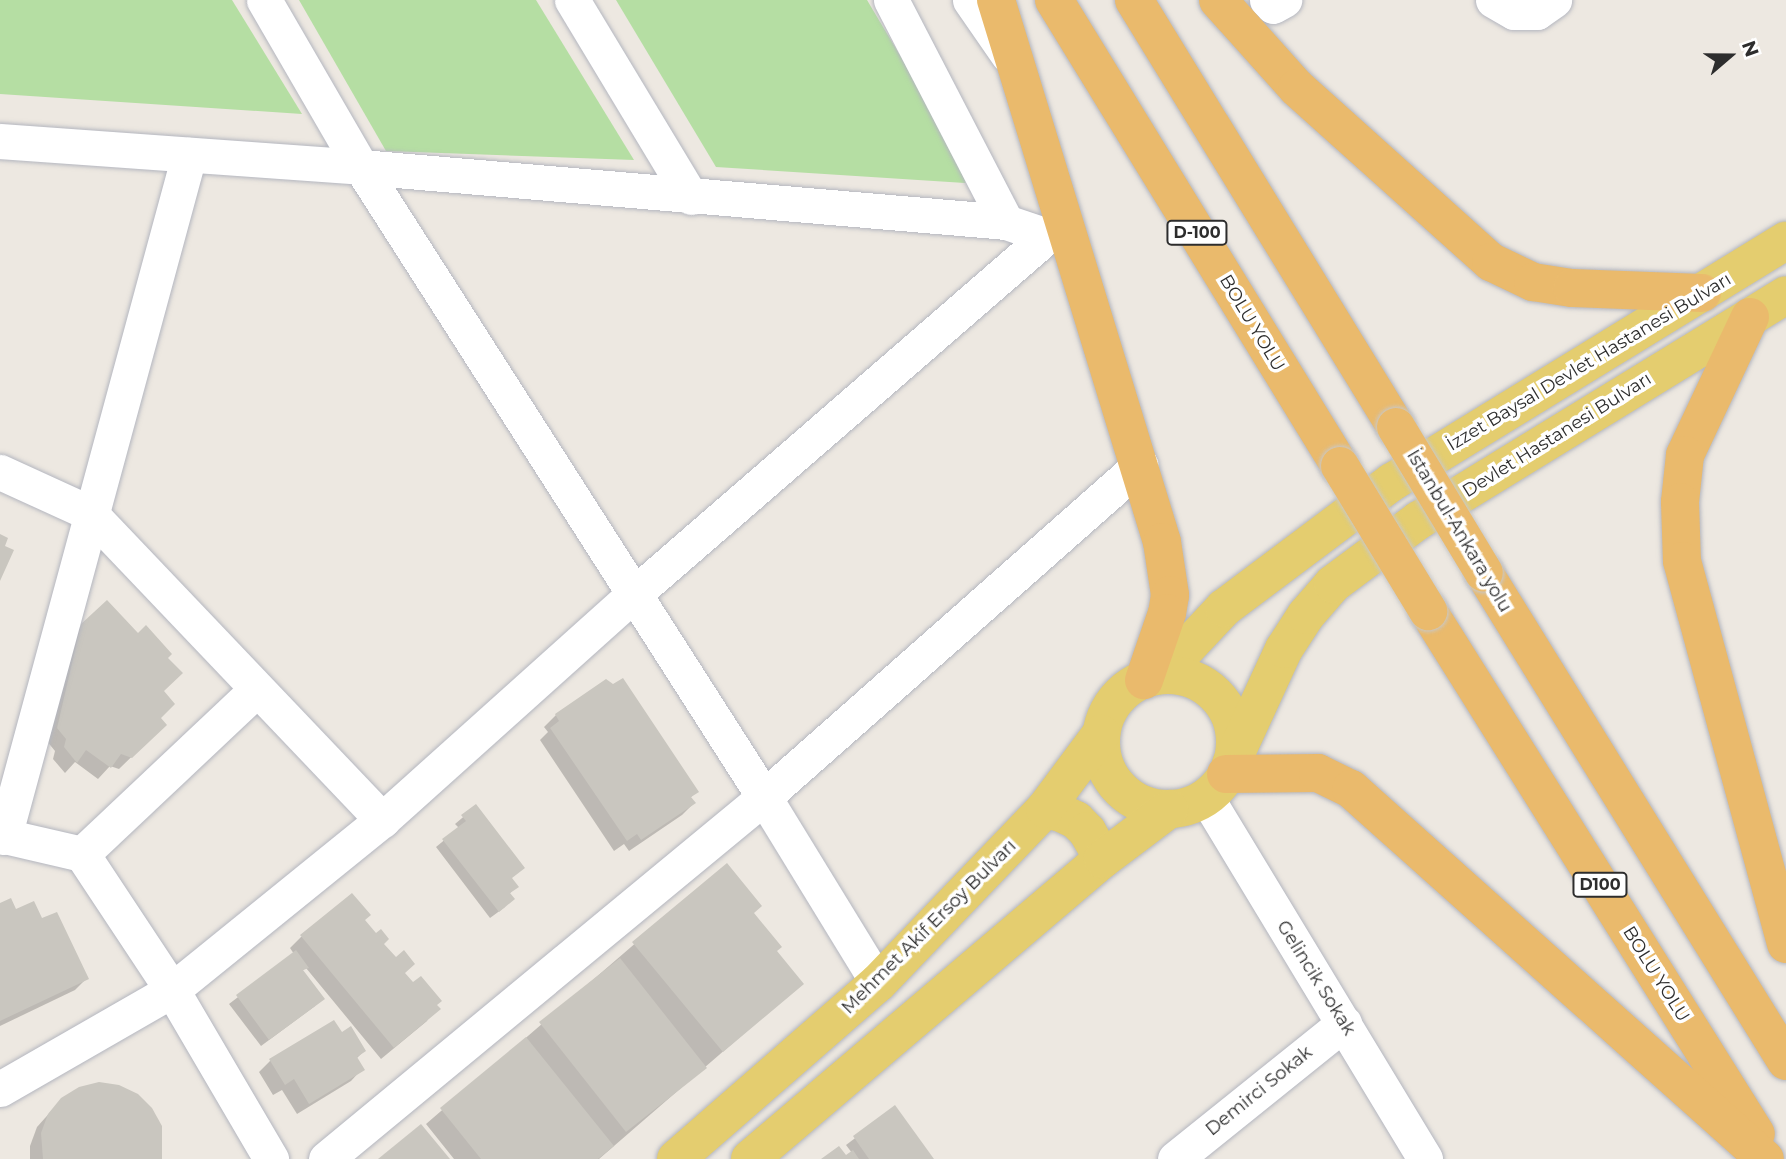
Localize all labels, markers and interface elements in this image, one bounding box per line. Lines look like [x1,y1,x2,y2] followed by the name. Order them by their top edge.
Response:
[1695,21,1765,91] north arrow
[1737,37,1764,60] text: N
[1166,220,1228,246] road number: D-100
[1443,268,1735,456] street label: İzzet Baysal Devlet Hastanesi Bulvarı
[1215,271,1289,375] street label: BOLU YOLU
[1459,368,1655,502] street label: Devlet Hastanesi Bulvarı
[1402,446,1516,616] street label: İstanbul-Ankara yolu
[837,835,1021,1019] street label: Mehmet Akif Ersoy Bulvarı
[1572,872,1628,898] road number: D100
[1272,917,1360,1039] street label: Gelincik Sokak
[1618,922,1694,1026] street label: BOLU YOLU
[1201,1042,1317,1140] street label: Demirci Sokak

